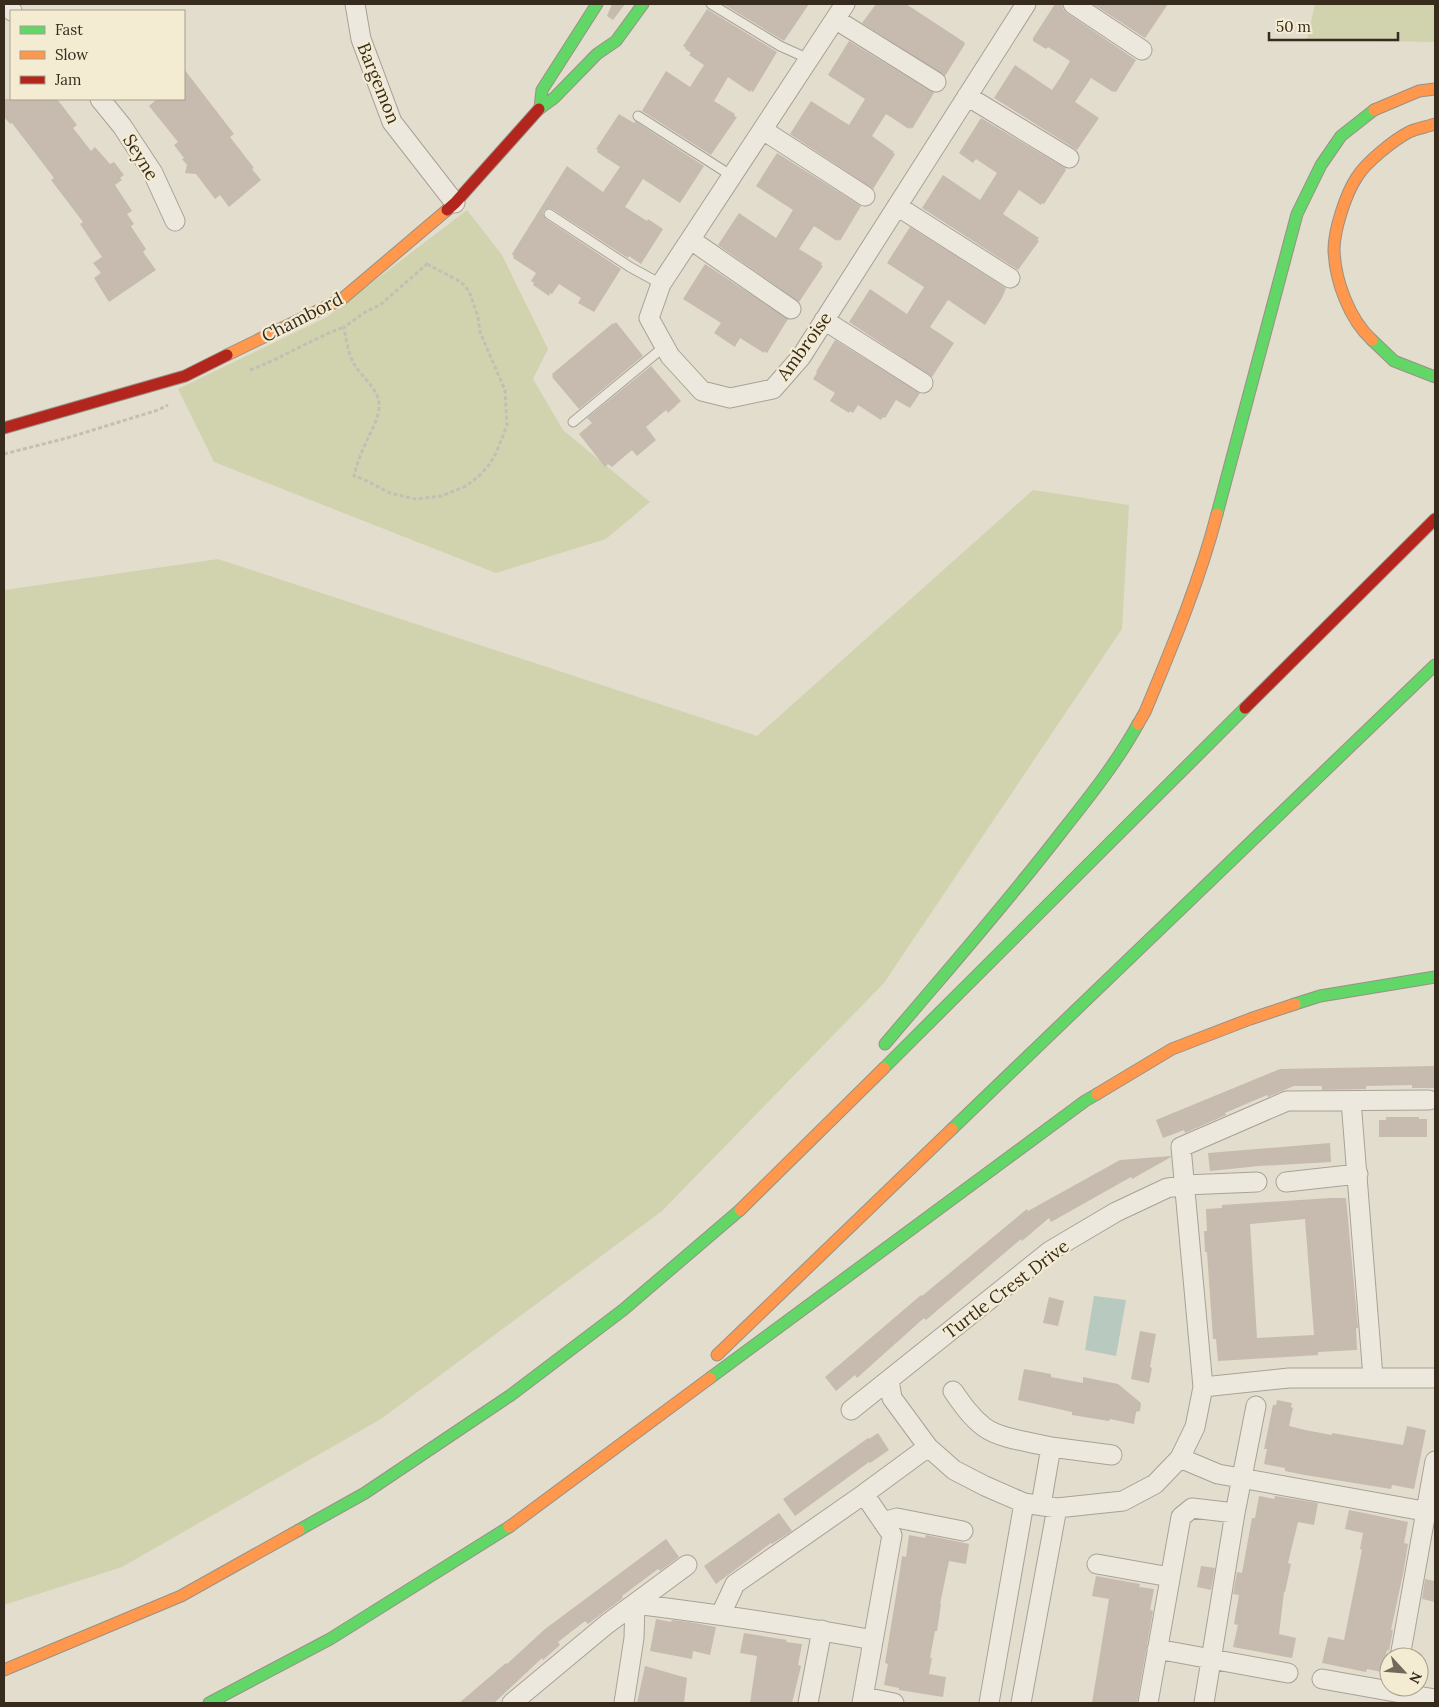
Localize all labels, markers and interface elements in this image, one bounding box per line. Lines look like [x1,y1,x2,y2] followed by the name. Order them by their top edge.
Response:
[10,10,185,100] legend
[1269,10,1398,42] scale bar
[1276,17,1311,36] text: 50 m
[55,20,83,39] text: Fast
[352,39,406,127] street label: Bargemon
[55,45,88,64] text: Slow
[54,70,82,89] text: Jam
[118,130,164,185] street label: Seyne
[257,287,347,347] street label: Chambord
[771,307,837,386] street label: Ambroise
[939,1234,1074,1344] street label: Turtle Crest Drive
[1379,1647,1429,1697] north arrow
[1405,1669,1426,1687] text: N

